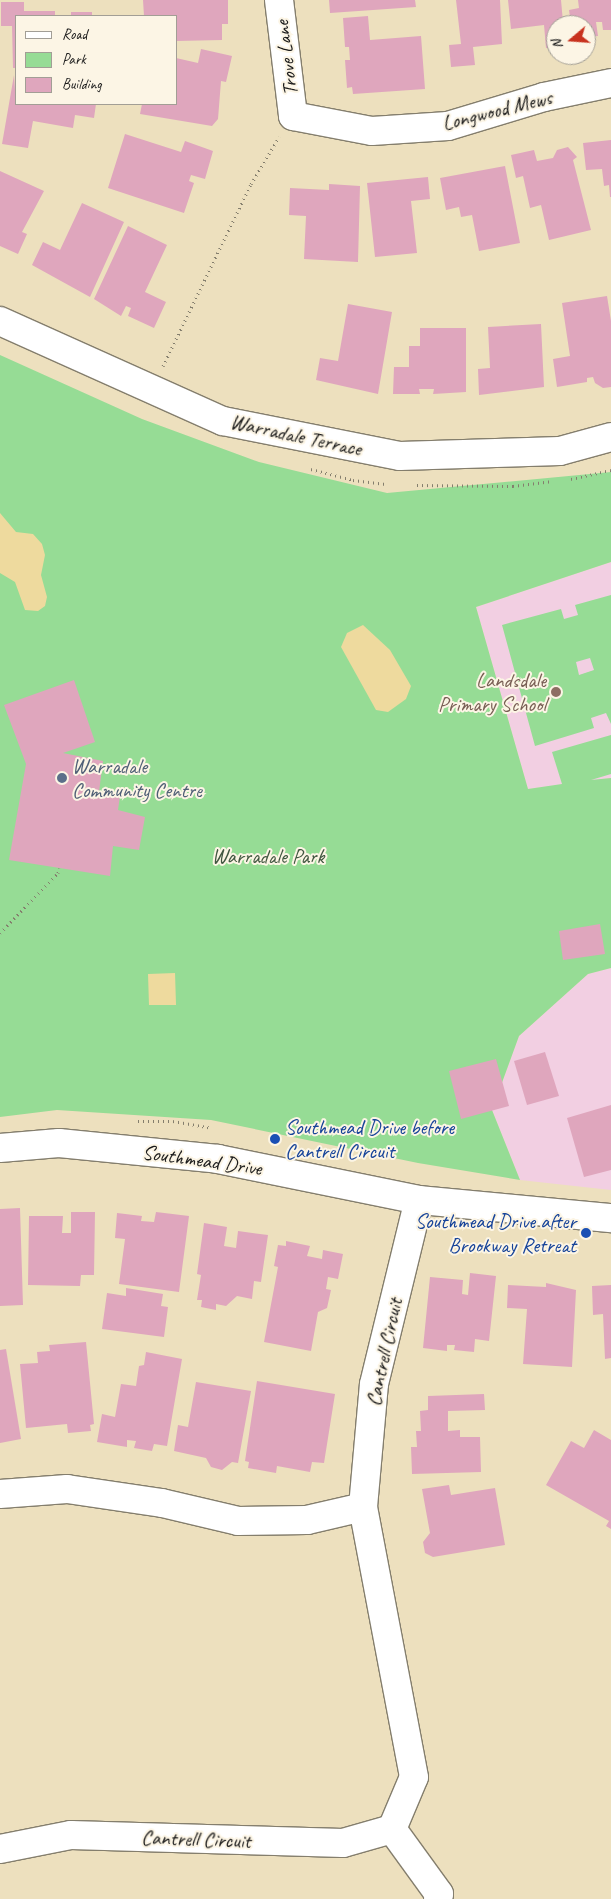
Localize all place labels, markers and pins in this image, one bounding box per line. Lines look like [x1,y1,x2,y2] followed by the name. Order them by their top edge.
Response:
[438,667,546,717] place label: Landsdale Primary School
[550,686,562,698] marker: Landsdale Primary School
[72,753,202,803] place label: Warradale Community Centre
[56,772,68,784] marker: Warradale Community Centre
[285,1114,454,1164] place label: Southmead Drive before Cantrell Circuit
[269,1133,281,1145] marker: Southmead Drive before Cantrell Circuit
[415,1208,576,1258] place label: Southmead Drive after Brookway Retreat
[580,1227,592,1239] marker: Southmead Drive after Brookway Retreat

